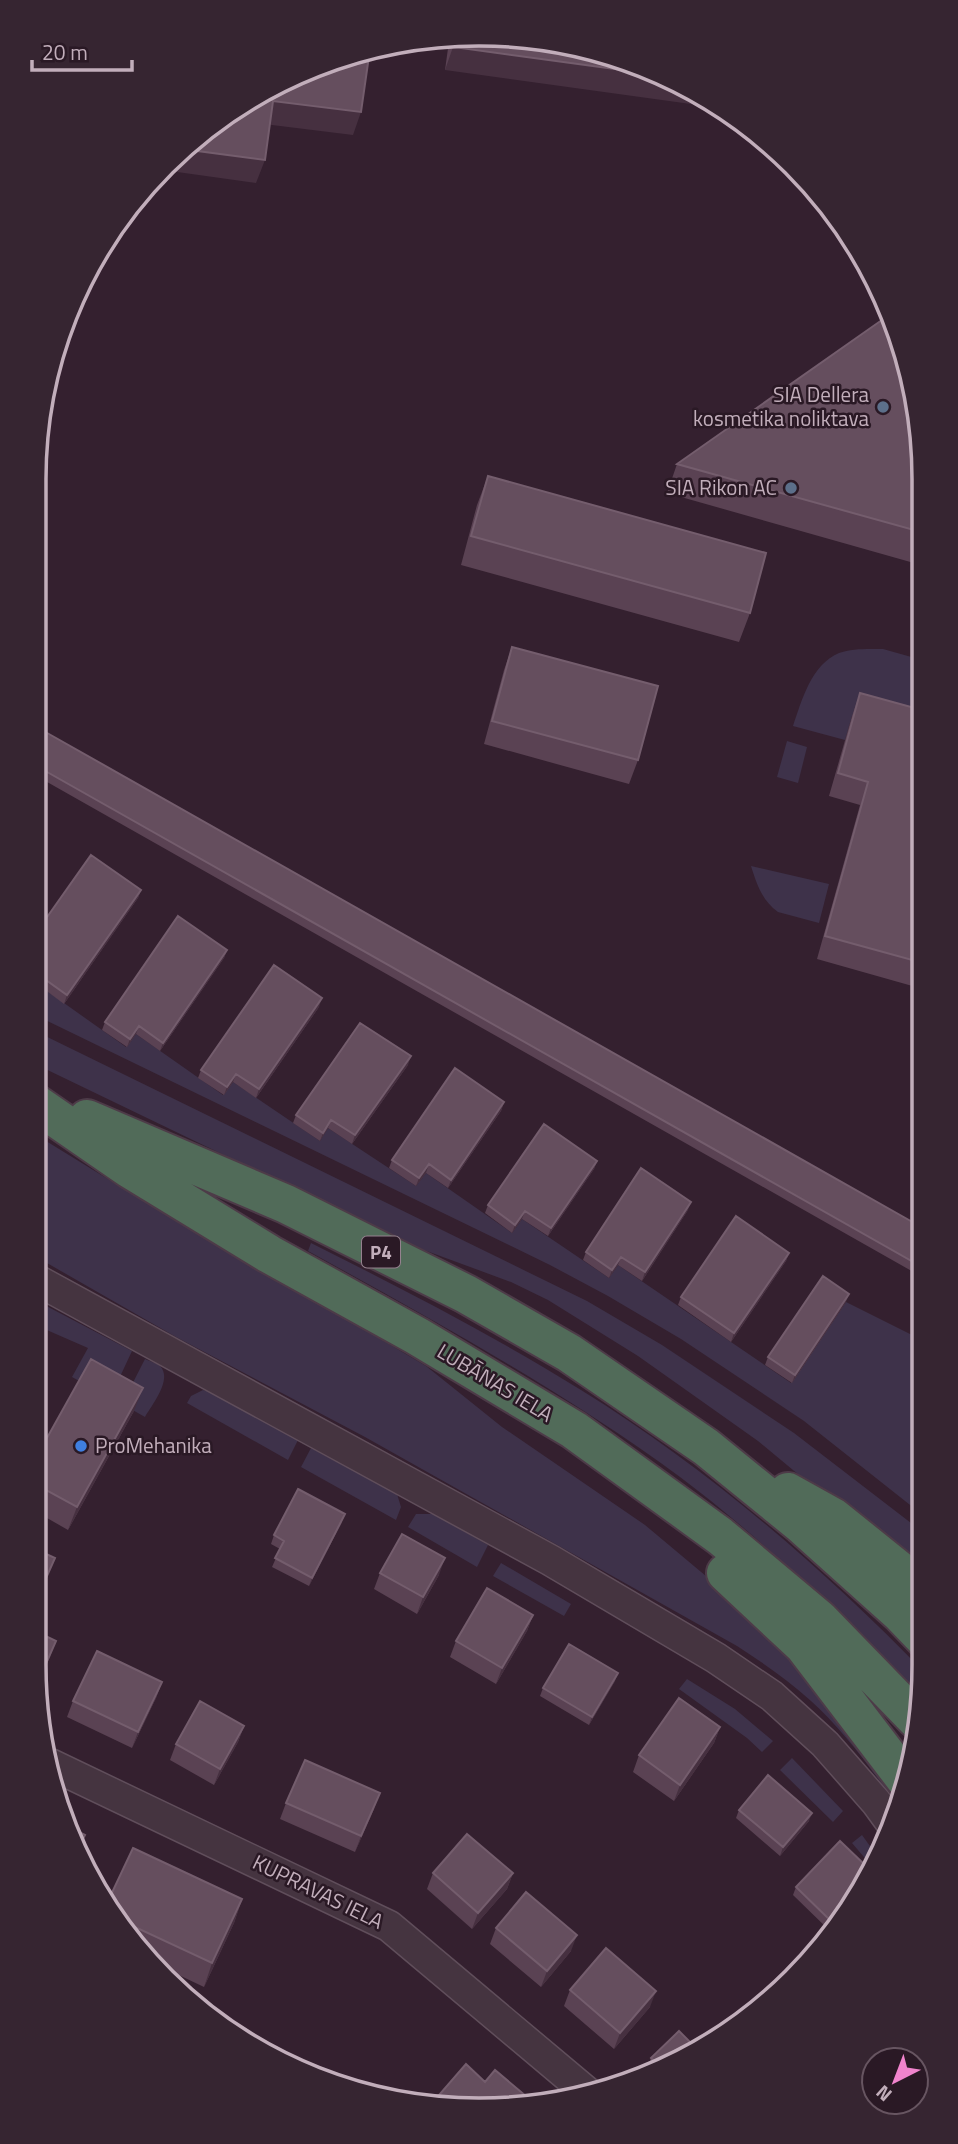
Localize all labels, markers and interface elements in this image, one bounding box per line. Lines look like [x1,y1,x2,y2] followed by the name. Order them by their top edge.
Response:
[32,28,131,72] scale bar
[42,36,88,68] text: 20 m
[693,378,869,434] place label: SIA Dellera kosmetika noliktava
[875,399,891,415] marker: SIA Dellera kosmetika noliktava
[665,471,777,503] place label: SIA Rikon AC
[783,480,799,496] marker: SIA Rikon AC
[362,1236,400,1268] road number: P4
[431,1335,560,1430] street label: LUBĀNAS IELA
[95,1429,212,1461] place label: ProMehanika
[73,1438,89,1454] marker: ProMehanika
[248,1846,390,1937] street label: KUPRAVAS IELA
[860,2046,930,2116] north arrow
[869,2079,898,2109] text: N

